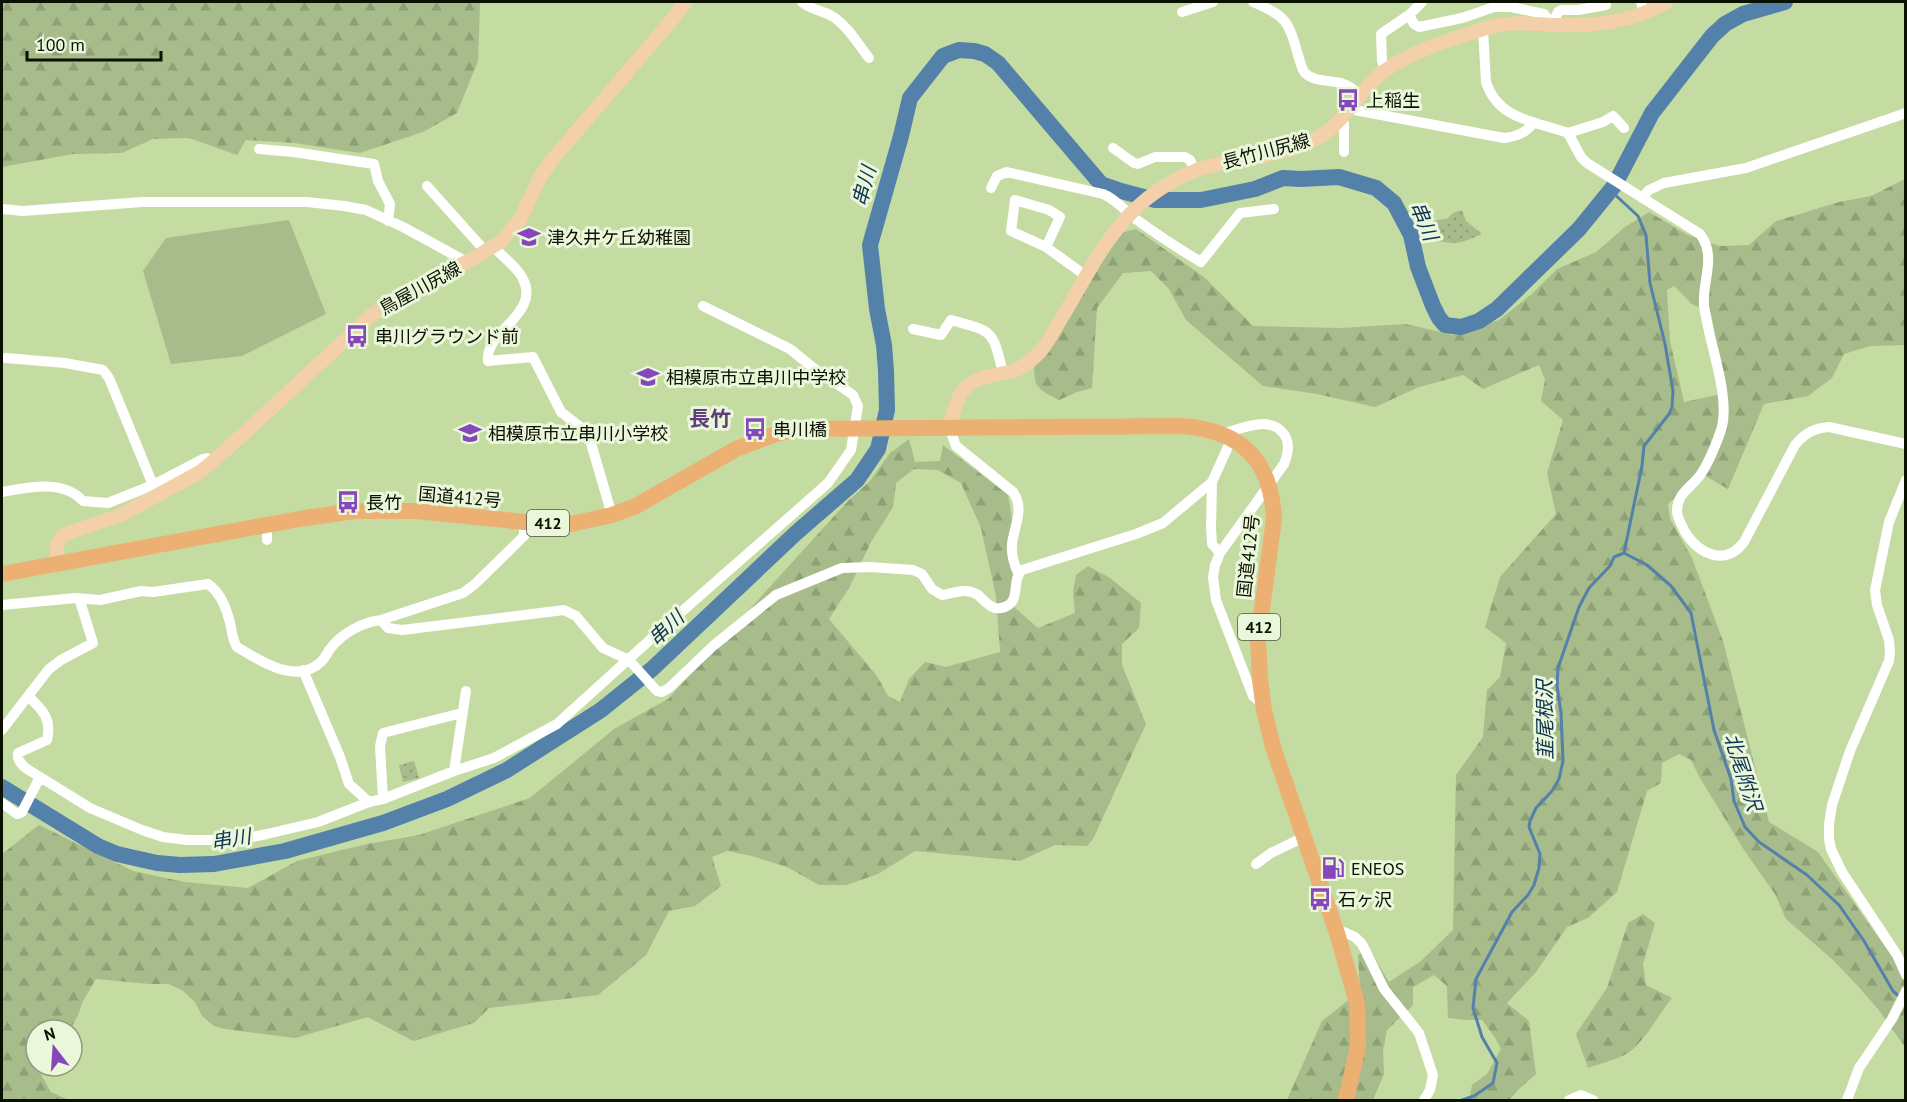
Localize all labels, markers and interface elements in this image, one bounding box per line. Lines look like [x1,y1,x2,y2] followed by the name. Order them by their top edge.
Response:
[27,24,160,62] scale bar
[36,33,85,56] text: 100 m
[1335,87,1361,113] bus stop icon: 上稲生
[1366,89,1420,112] place label: 上稲生
[1220,128,1312,174] street label: 長竹川尻線
[846,161,882,209] water label: 串川
[1404,198,1445,246] water label: 串川
[516,224,542,250] school or university icon: 津久井ケ丘幼稚園
[547,226,691,249] place label: 津久井ケ丘幼稚園
[375,256,465,320] street label: 鳥屋川尻線
[344,323,370,349] bus stop icon: 串川グラウンド前
[375,325,519,348] place label: 串川グラウンド前
[635,364,661,390] school or university icon: 相模原市立串川中学校
[666,366,846,389] place label: 相模原市立串川中学校
[689,405,731,432] district label: 長竹
[742,416,768,442] bus stop icon: 串川橋
[773,418,827,441] place label: 串川橋
[457,420,483,446] school or university icon: 相模原市立串川小学校
[488,422,668,445] place label: 相模原市立串川小学校
[417,482,503,512] street label: 国道412号
[335,489,361,515] bus stop icon: 長竹
[366,491,402,514] place label: 長竹
[527,510,569,536] road number: 412
[1232,513,1264,599] street label: 国道412号
[643,603,691,651] water label: 串川
[1238,614,1280,640] road number: 412
[1531,677,1559,760] water label: 韮尾根沢
[1718,730,1769,817] water label: 北尾附沢
[209,823,255,855] water label: 串川
[1320,855,1346,881] fuel station icon: ENEOS
[1351,857,1404,880] place label: ENEOS
[1307,886,1333,912] bus stop icon: 石ヶ沢
[1338,888,1392,911] place label: 石ヶ沢
[24,1018,84,1078] north arrow
[42,1023,58,1045] text: N

